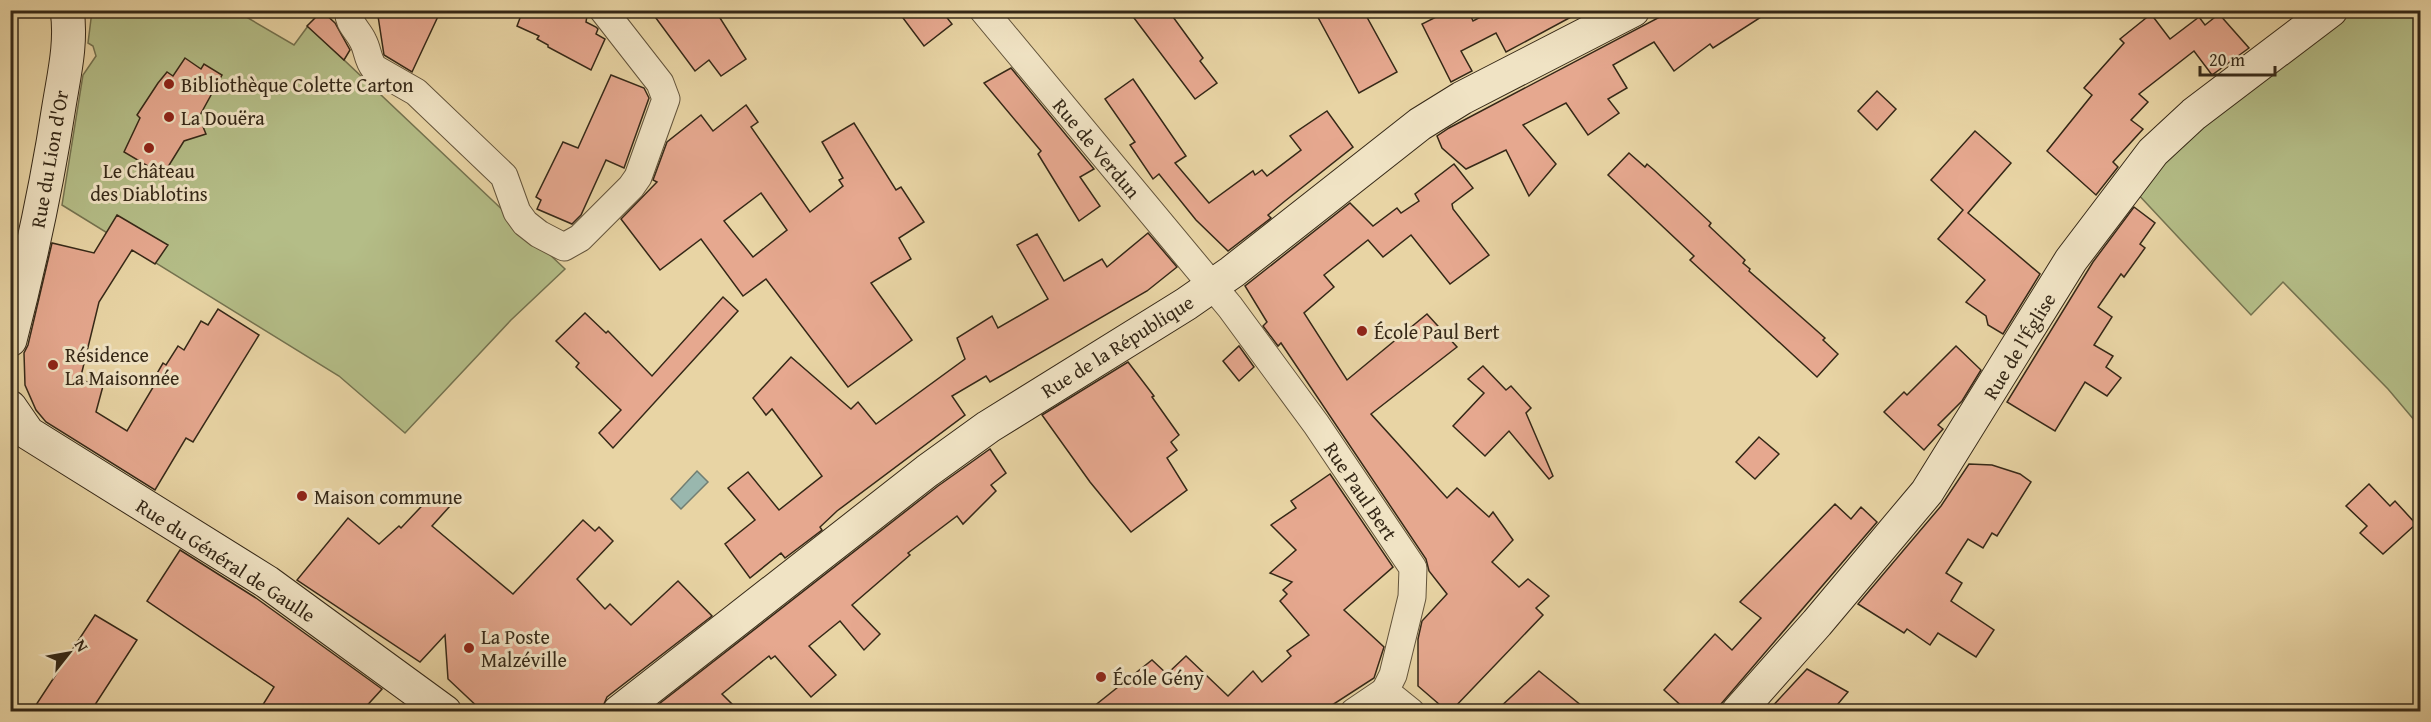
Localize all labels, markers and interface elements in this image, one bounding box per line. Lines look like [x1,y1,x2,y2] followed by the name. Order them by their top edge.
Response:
[2200,39,2275,77] scale bar
[2209,46,2245,73] text: 20 m
[181,70,414,99] place label: Bibliothèque Colette Carton
[162,77,176,91] marker: Bibliothèque Colette Carton
[23,88,75,230] street label: Rue du Lion d'Or
[1046,92,1148,204] street label: Rue de Verdun
[181,103,265,132] place label: La Douëra
[162,110,176,124] marker: La Douëra
[142,141,156,155] marker: Le Château des Diablotins
[90,156,208,208] place label: Le Château des Diablotins
[1035,287,1199,405] street label: Rue de la République
[1976,287,2062,405] street label: Rue de l'Église
[1374,317,1500,346] place label: École Paul Bert
[1355,324,1369,338] marker: École Paul Bert
[65,340,179,392] place label: Résidence La Maisonnée
[46,358,60,372] marker: Résidence La Maisonnée
[1317,436,1405,546] street label: Rue Paul Bert
[314,482,462,511] place label: Maison commune
[295,489,309,503] marker: Maison commune
[131,491,321,629] street label: Rue du Général de Gaulle
[481,622,567,674] place label: La Poste Malzéville
[39,623,99,683] north arrow
[69,635,95,656] text: N
[462,641,476,655] marker: La Poste Malzéville
[1113,663,1204,692] place label: École Gény
[1094,670,1108,684] marker: École Gény

